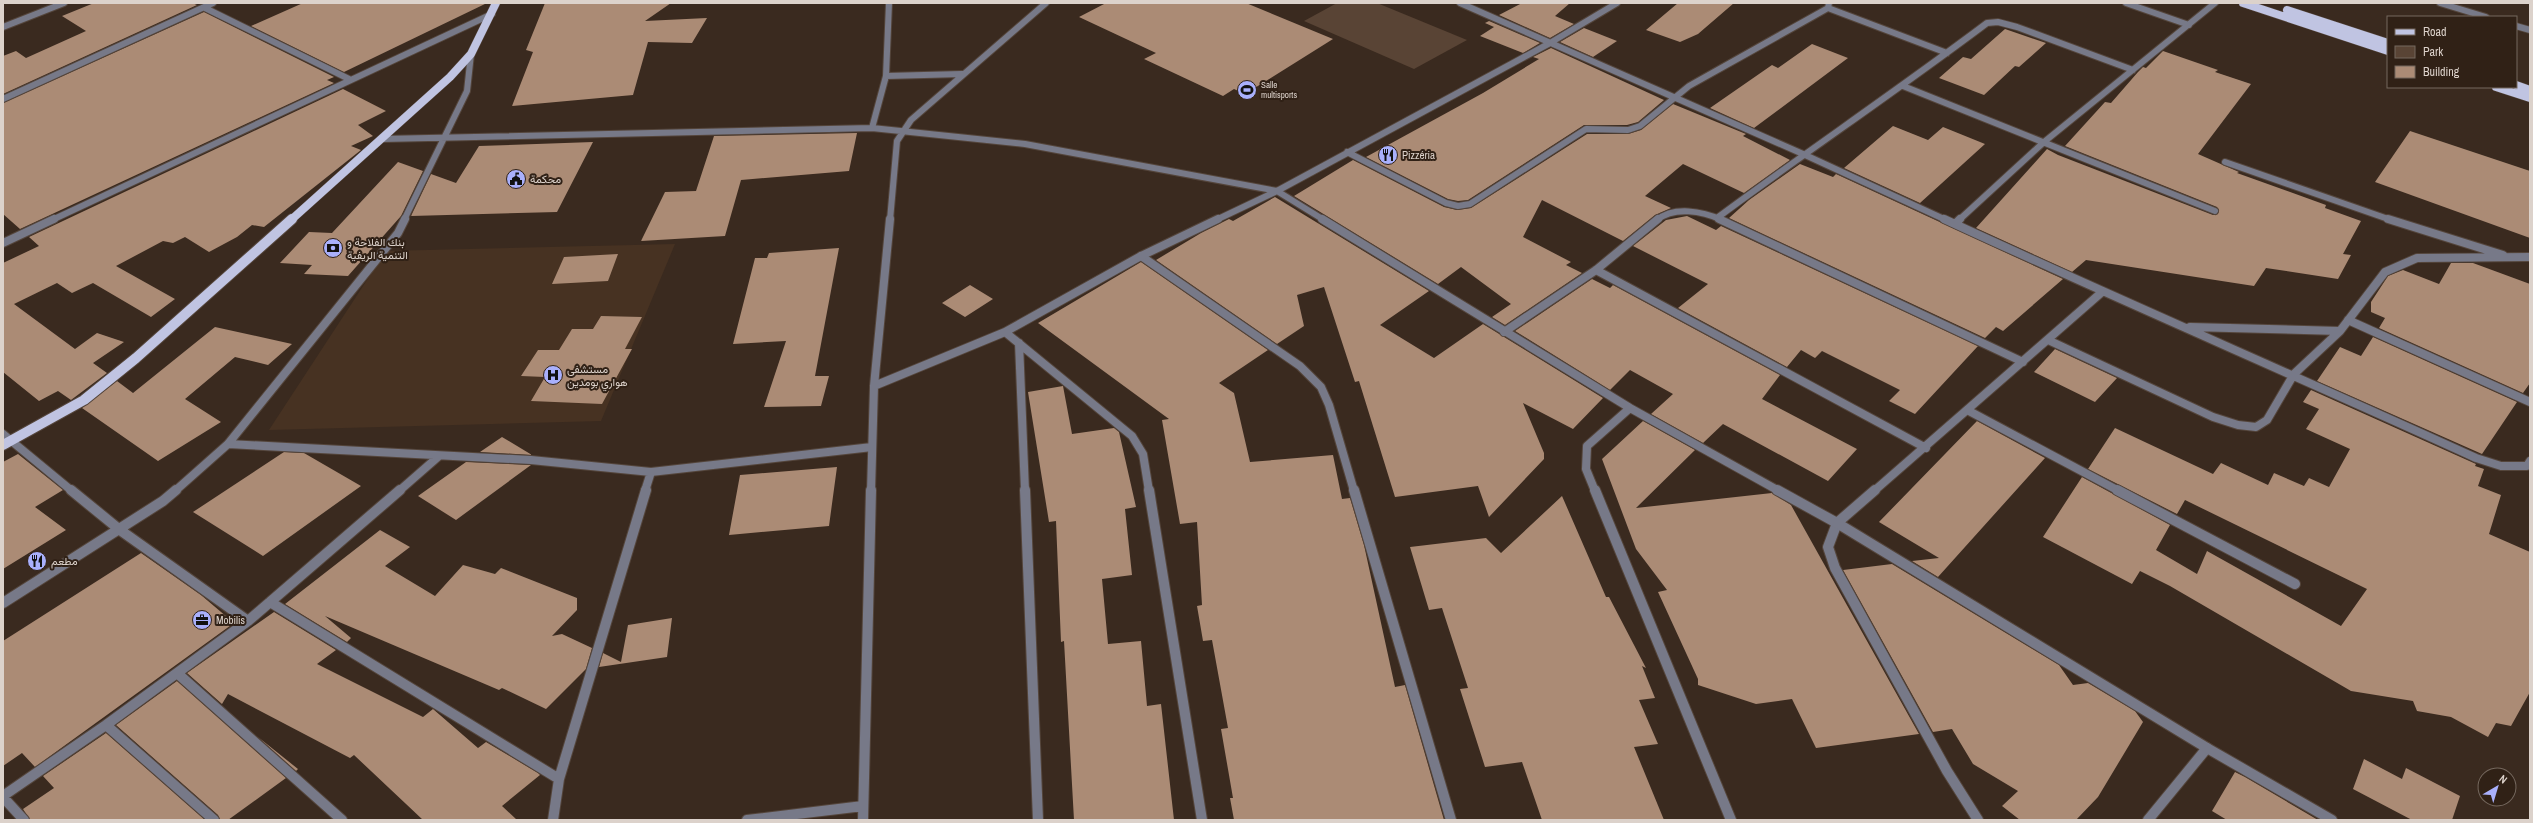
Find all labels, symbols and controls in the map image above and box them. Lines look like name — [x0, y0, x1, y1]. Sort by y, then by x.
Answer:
legend — [2387, 16, 2517, 88]
text: Road — [2423, 24, 2447, 40]
text: Park — [2423, 44, 2443, 60]
text: Building — [2423, 64, 2460, 80]
sports icon: Salle multisports — [1236, 79, 1258, 101]
place label: Salle multisports — [1261, 79, 1297, 101]
restaurant icon: Pizzéria — [1377, 144, 1399, 166]
place label: Pizzéria — [1402, 148, 1435, 162]
public building icon: محكمة — [505, 168, 527, 190]
place label: محكمة — [530, 172, 561, 186]
place label: بنك الفلاحة و التنمية الريفية — [347, 235, 408, 262]
bank icon: بنك الفلاحة و التنمية الريفية — [322, 237, 344, 259]
place label: مستشفى هواري بومدين — [567, 362, 628, 392]
hospital icon: مستشفى هواري بومدين — [542, 364, 564, 386]
restaurant icon: مطعم — [26, 550, 48, 572]
place label: مطعم — [51, 554, 78, 569]
office icon: Mobilis — [191, 609, 213, 631]
place label: Mobilis — [216, 613, 246, 627]
north arrow — [2477, 767, 2517, 807]
text: N — [2496, 772, 2510, 787]

